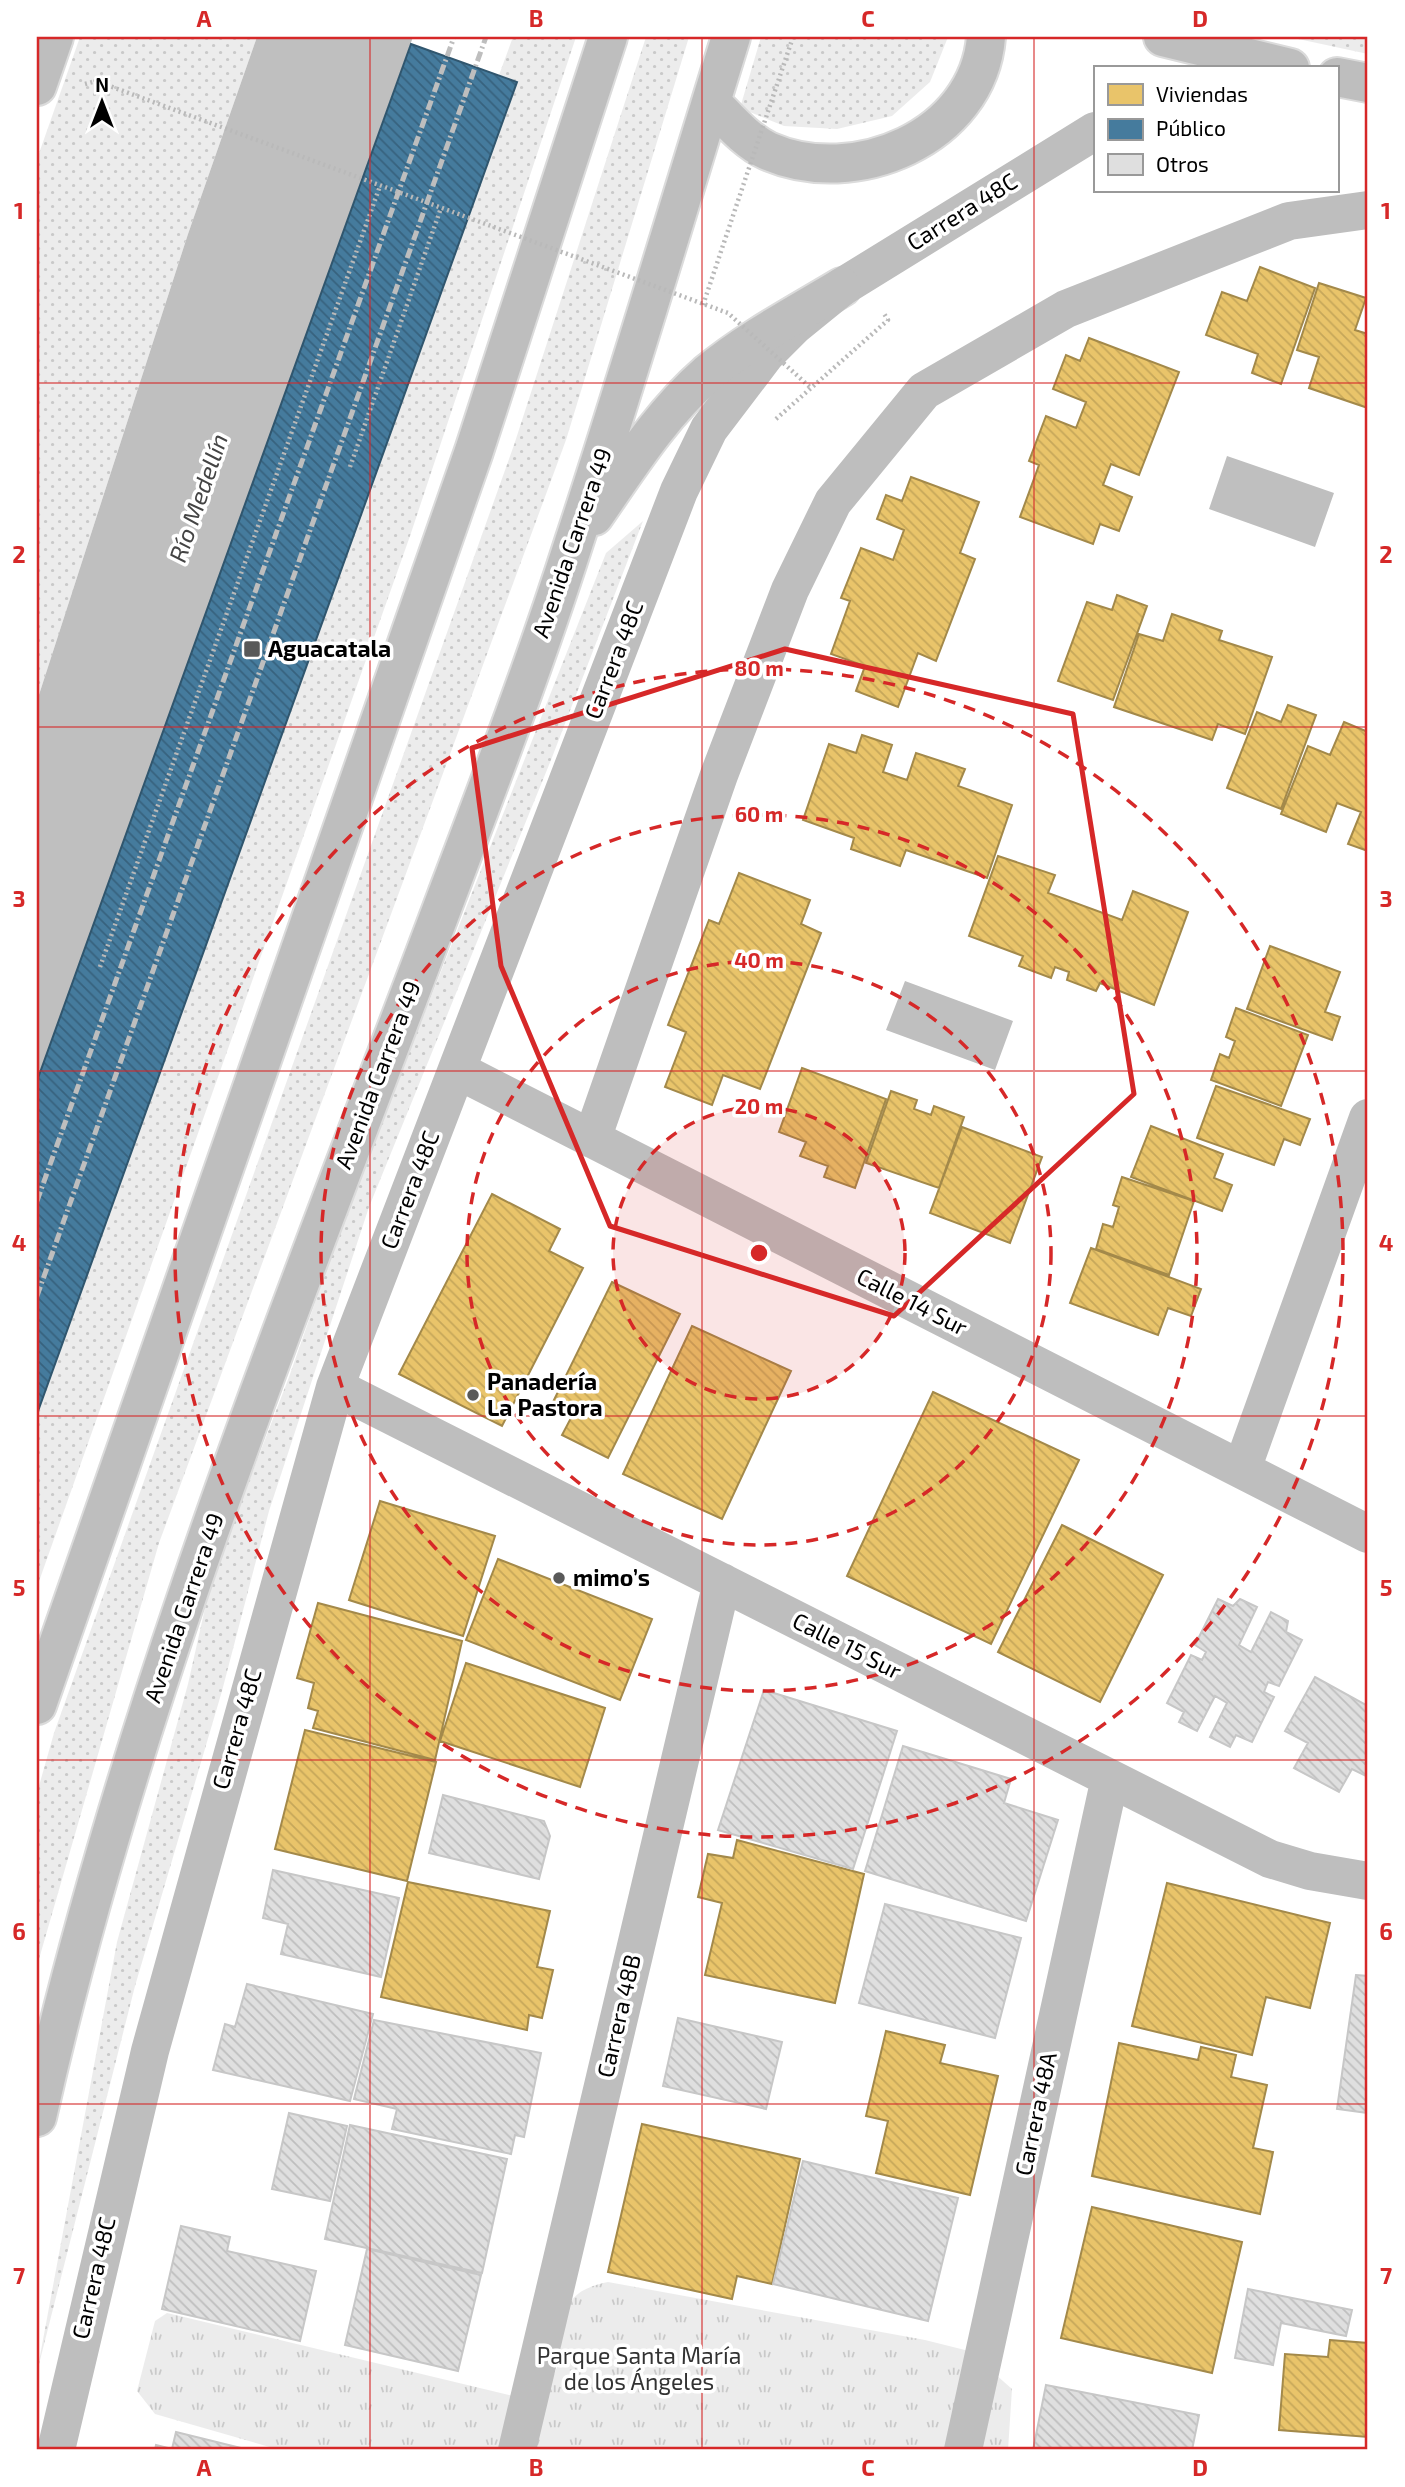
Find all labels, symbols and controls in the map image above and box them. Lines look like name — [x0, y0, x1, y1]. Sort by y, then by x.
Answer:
text: A — [196, 4, 212, 32]
text: B — [529, 4, 543, 32]
text: C — [861, 4, 875, 32]
text: D — [1192, 4, 1208, 32]
north arrow — [66, 66, 136, 136]
legend — [1094, 66, 1338, 192]
text: N — [95, 73, 109, 96]
text: Viviendas — [1156, 81, 1248, 106]
text: Público — [1156, 115, 1226, 140]
text: Otros — [1156, 151, 1209, 176]
street label: Carrera 48C — [901, 166, 1022, 256]
text: 1 — [14, 196, 24, 224]
text: 1 — [1381, 196, 1391, 224]
water label: Río Medellín — [162, 429, 233, 566]
street label: Avenida Carrera 49 — [525, 444, 617, 641]
text: 2 — [12, 540, 26, 568]
text: 2 — [1379, 540, 1393, 568]
street label: Carrera 48C — [578, 597, 648, 723]
place label: Aguacatala — [268, 634, 391, 662]
marker: Aguacatala — [242, 639, 262, 659]
text: 80 m — [734, 655, 784, 680]
text: 60 m — [735, 801, 783, 826]
text: 3 — [12, 884, 26, 912]
text: 3 — [1379, 884, 1393, 912]
text: 40 m — [734, 947, 784, 972]
street label: Avenida Carrera 49 — [328, 977, 426, 1172]
text: 20 m — [735, 1093, 783, 1118]
street label: Carrera 48C — [374, 1127, 444, 1253]
text: 4 — [12, 1228, 26, 1256]
text: 4 — [1379, 1228, 1393, 1256]
centre of rings — [747, 1241, 771, 1265]
street label: Calle 14 Sur — [852, 1261, 973, 1341]
place label: Panadería La Pastora — [487, 1367, 603, 1421]
marker: Panadería La Pastora — [465, 1387, 481, 1403]
street label: Avenida Carrera 49 — [137, 1509, 229, 1706]
place label: mimo’s — [573, 1563, 650, 1591]
marker: mimo’s — [551, 1570, 567, 1586]
text: 5 — [13, 1573, 25, 1601]
text: 5 — [1380, 1573, 1392, 1601]
street label: Calle 15 Sur — [788, 1606, 907, 1685]
street label: Carrera 48C — [205, 1665, 267, 1792]
text: 6 — [12, 1917, 26, 1945]
text: 6 — [1379, 1917, 1393, 1945]
street label: Carrera 48B — [590, 1951, 646, 2080]
street label: Carrera 48A — [1008, 2049, 1062, 2178]
street label: Carrera 48C — [65, 2214, 121, 2342]
text: 7 — [13, 2261, 25, 2289]
text: 7 — [1380, 2261, 1392, 2289]
park label: Parque Santa María de los Ángeles — [537, 2341, 741, 2395]
text: A — [196, 2453, 212, 2481]
text: B — [529, 2453, 543, 2481]
text: C — [861, 2453, 875, 2481]
text: D — [1192, 2453, 1208, 2481]

